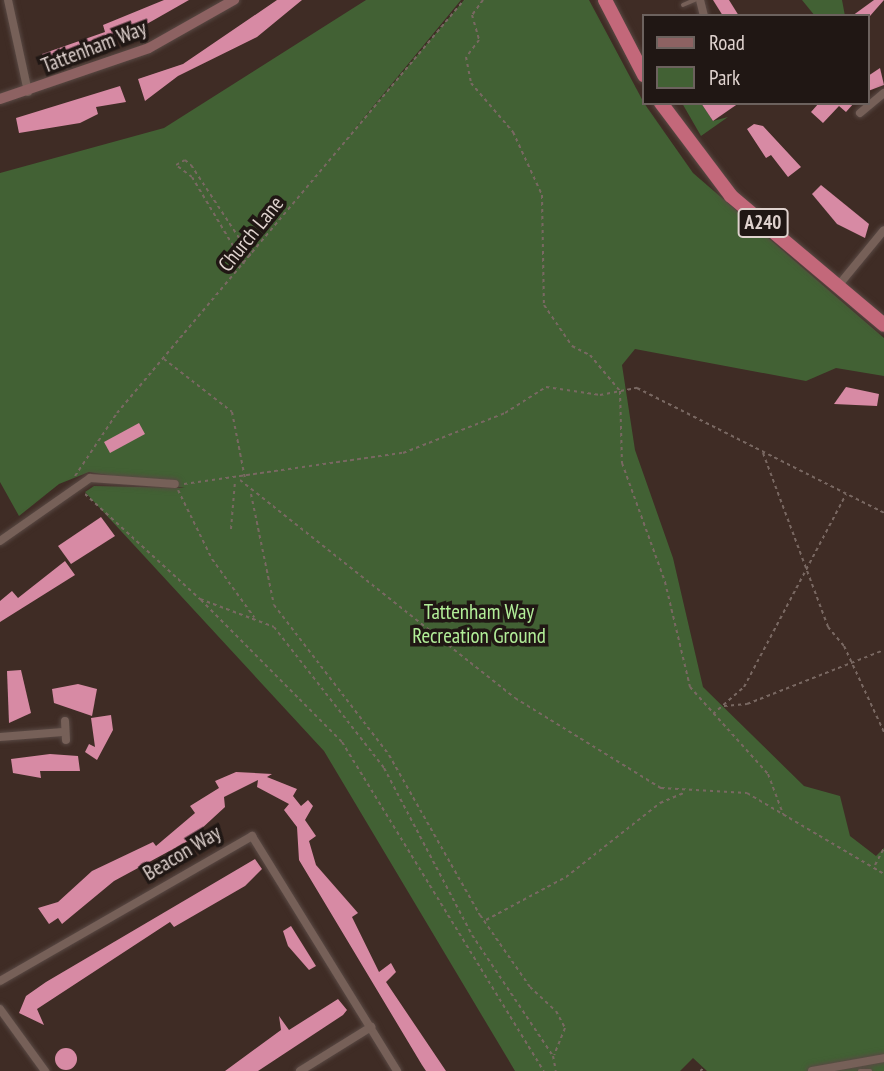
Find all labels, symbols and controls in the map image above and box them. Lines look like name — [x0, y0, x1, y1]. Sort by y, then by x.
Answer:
legend — [642, 14, 870, 105]
street label: Tattenham Way — [38, 15, 150, 79]
text: Road — [709, 29, 745, 56]
text: Park — [709, 64, 740, 91]
street label: Church Lane — [213, 191, 289, 277]
road number: A240 — [737, 208, 789, 238]
park label: Tattenham Way Recreation Ground — [412, 599, 546, 649]
street label: Beacon Way — [138, 820, 226, 886]

